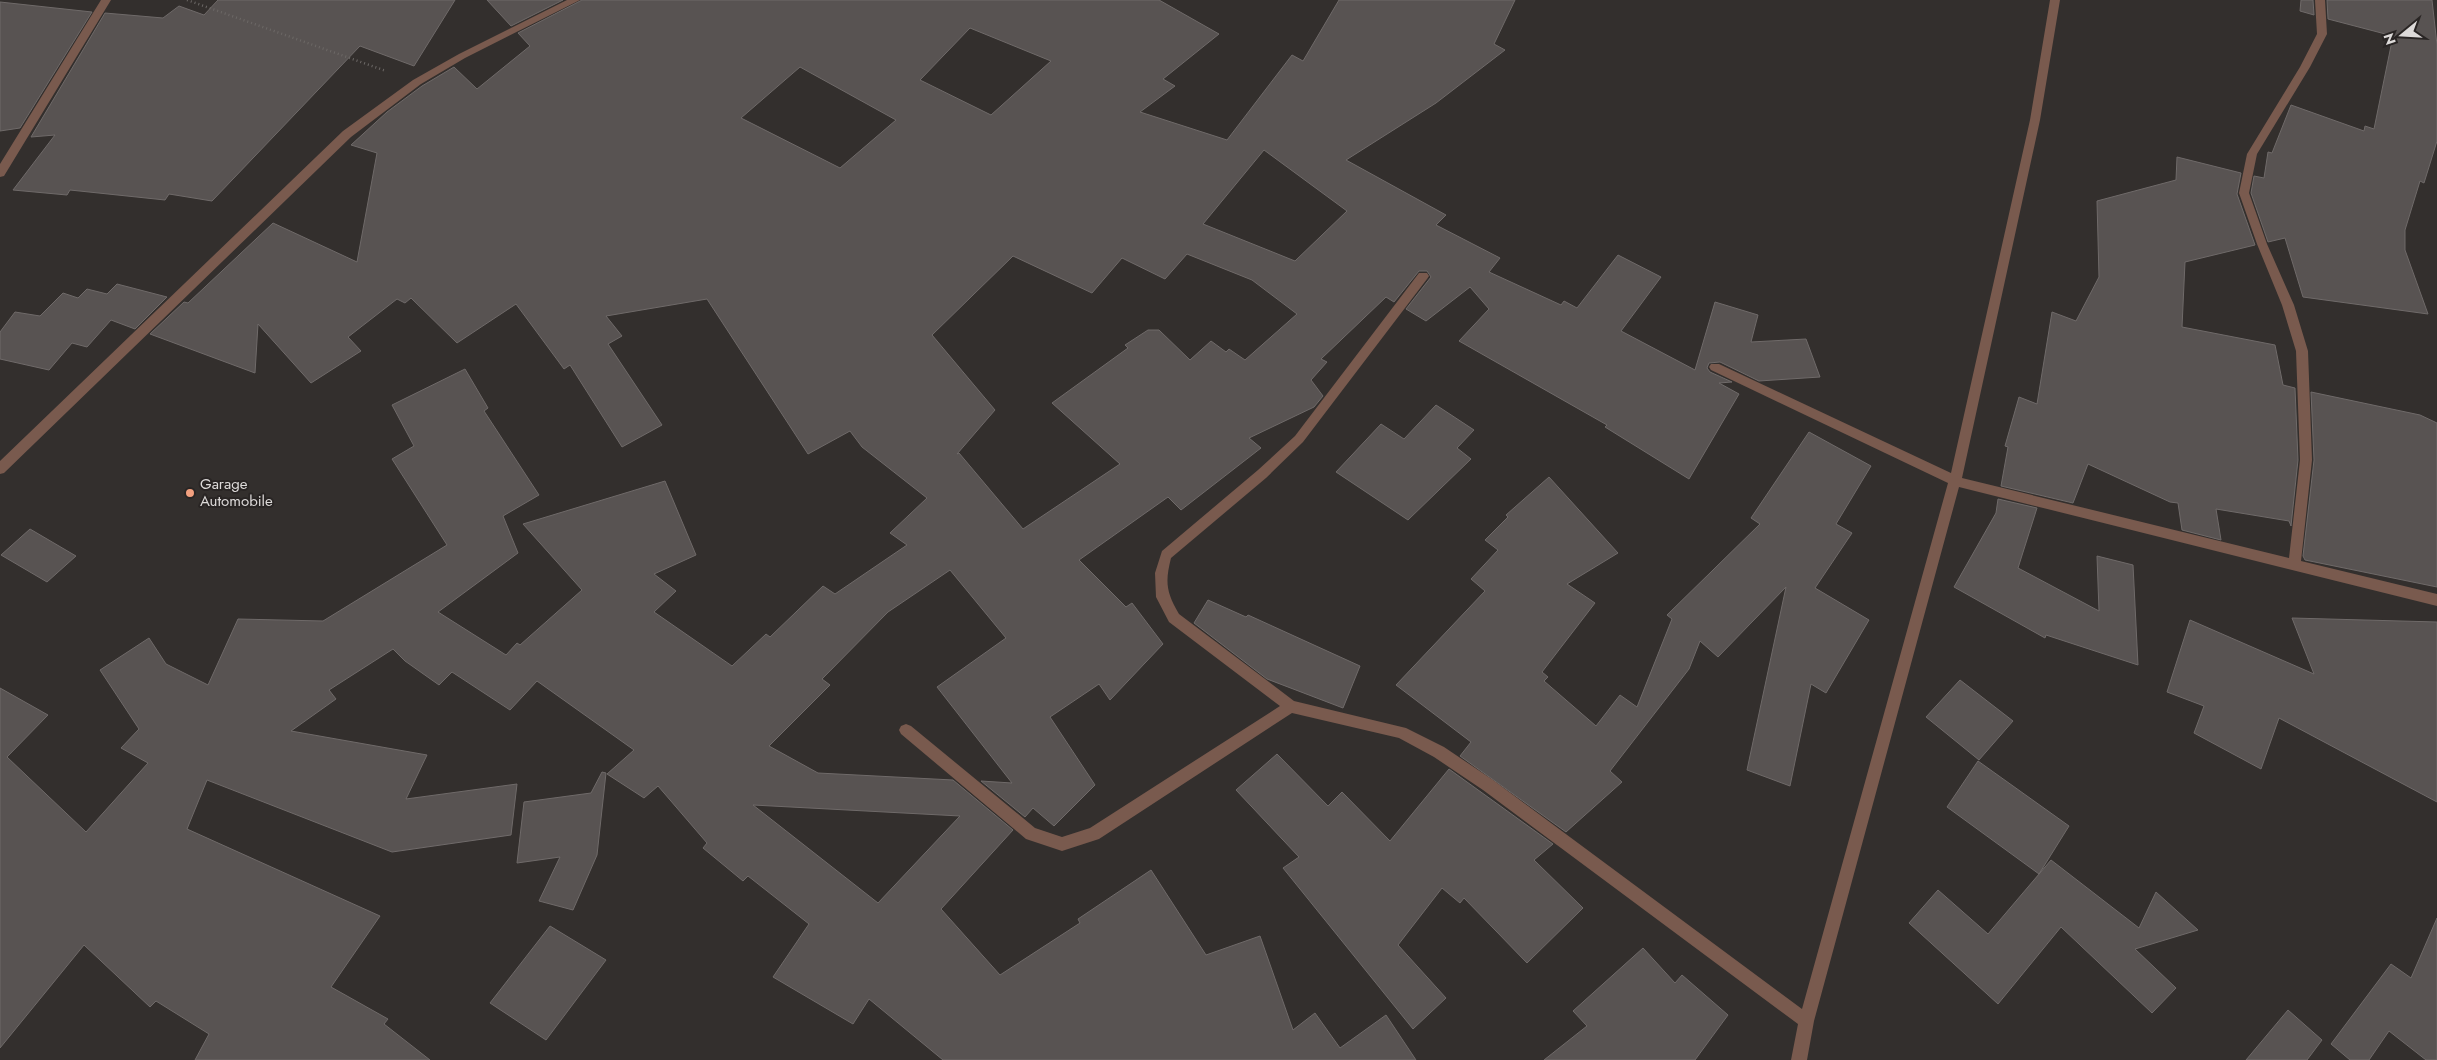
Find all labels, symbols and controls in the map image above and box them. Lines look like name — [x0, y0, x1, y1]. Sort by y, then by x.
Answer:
north arrow — [2377, 10, 2427, 60]
text: N — [2378, 31, 2401, 47]
place label: Garage Automobile — [200, 473, 273, 512]
marker: Garage Automobile — [184, 487, 196, 499]

